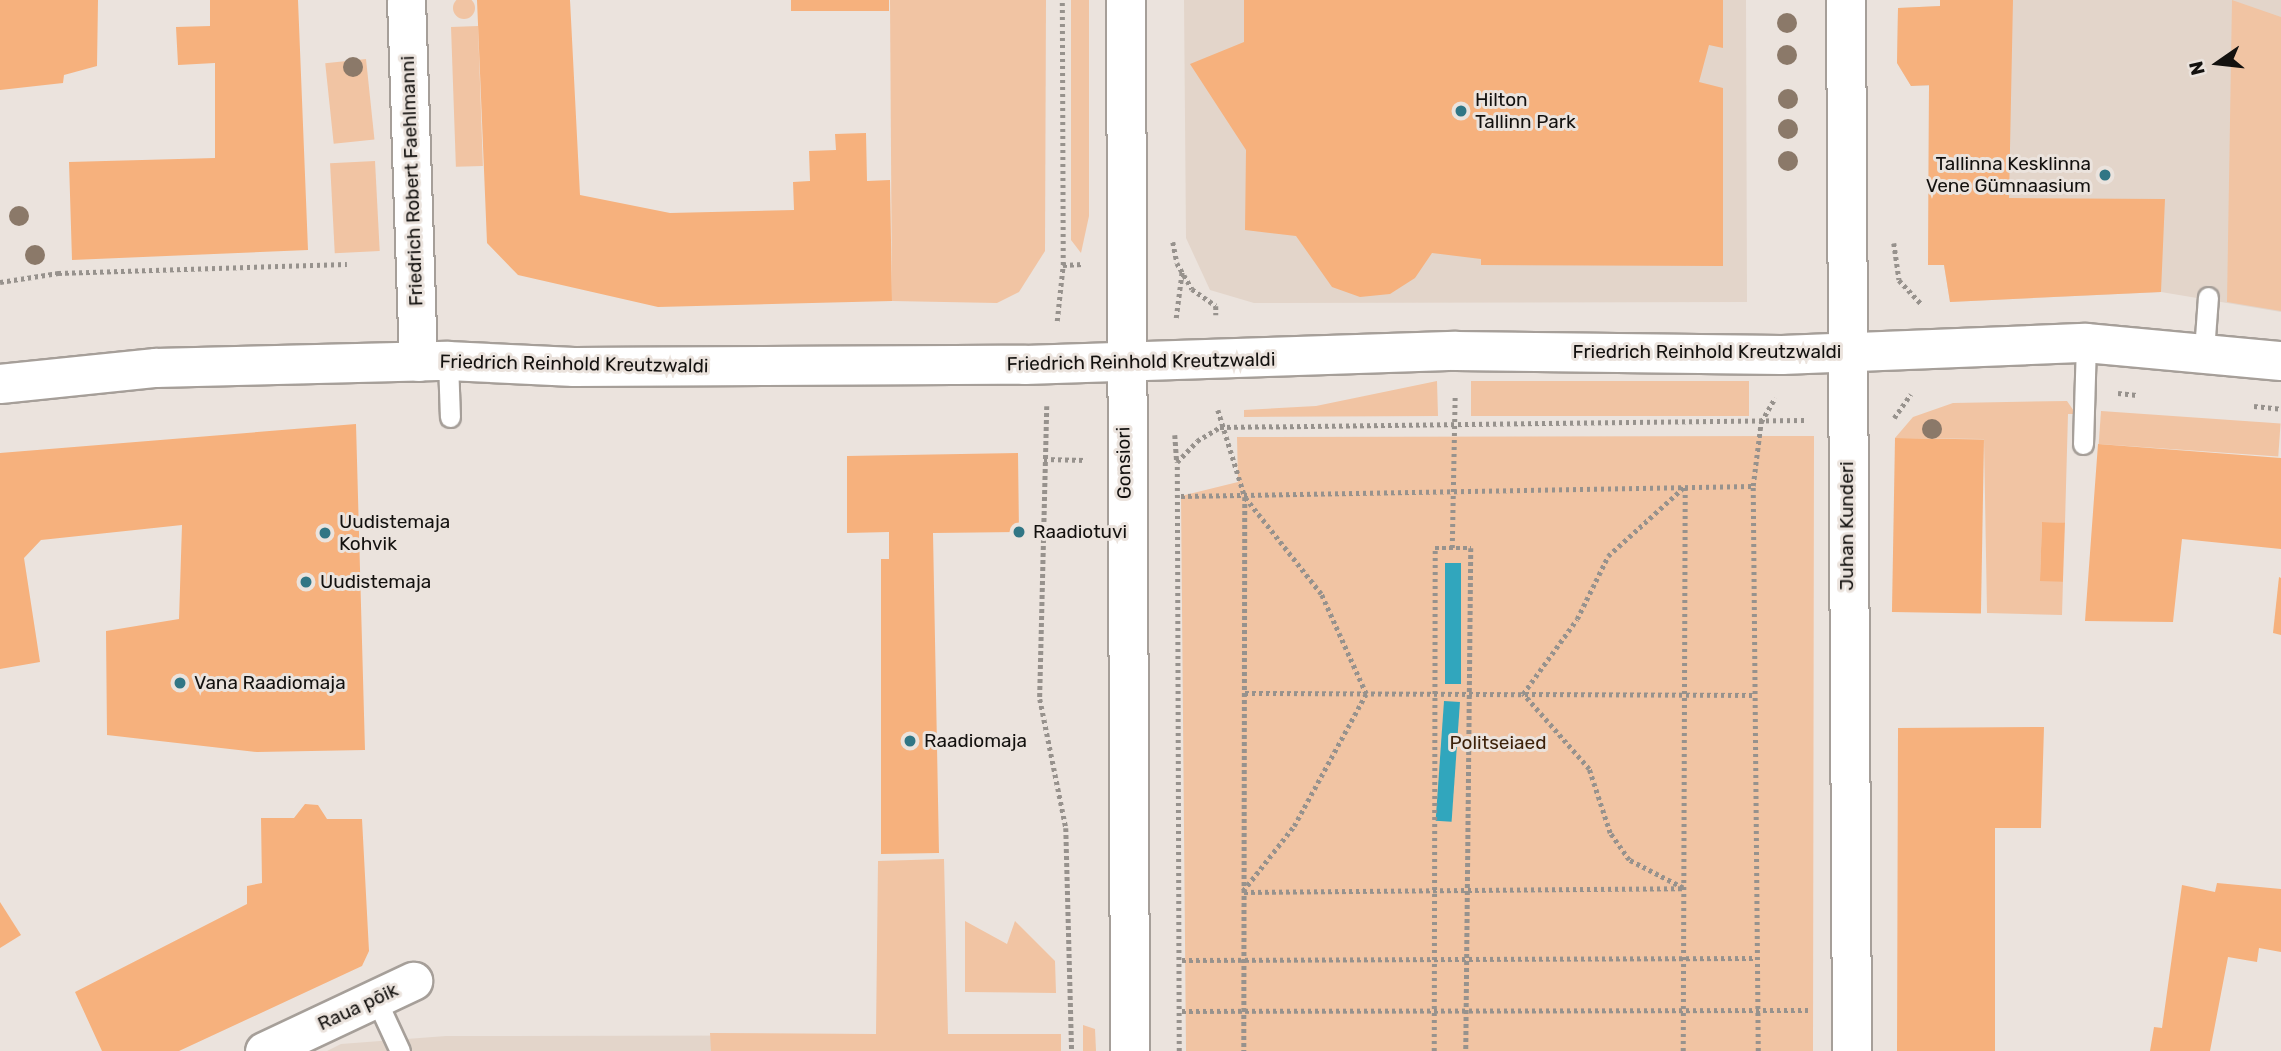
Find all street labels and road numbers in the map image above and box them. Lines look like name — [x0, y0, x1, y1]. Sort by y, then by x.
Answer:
street label: Friedrich Robert Faehlmanni — [396, 55, 428, 307]
street label: Friedrich Reinhold Kreutzwaldi — [1573, 341, 1841, 363]
street label: Friedrich Reinhold Kreutzwaldi — [1006, 348, 1276, 376]
street label: Friedrich Reinhold Kreutzwaldi — [439, 350, 709, 378]
street label: Gonsiori — [1112, 427, 1136, 499]
street label: Juhan Kunderi — [1836, 461, 1858, 591]
street label: Raua põik — [314, 978, 402, 1036]

